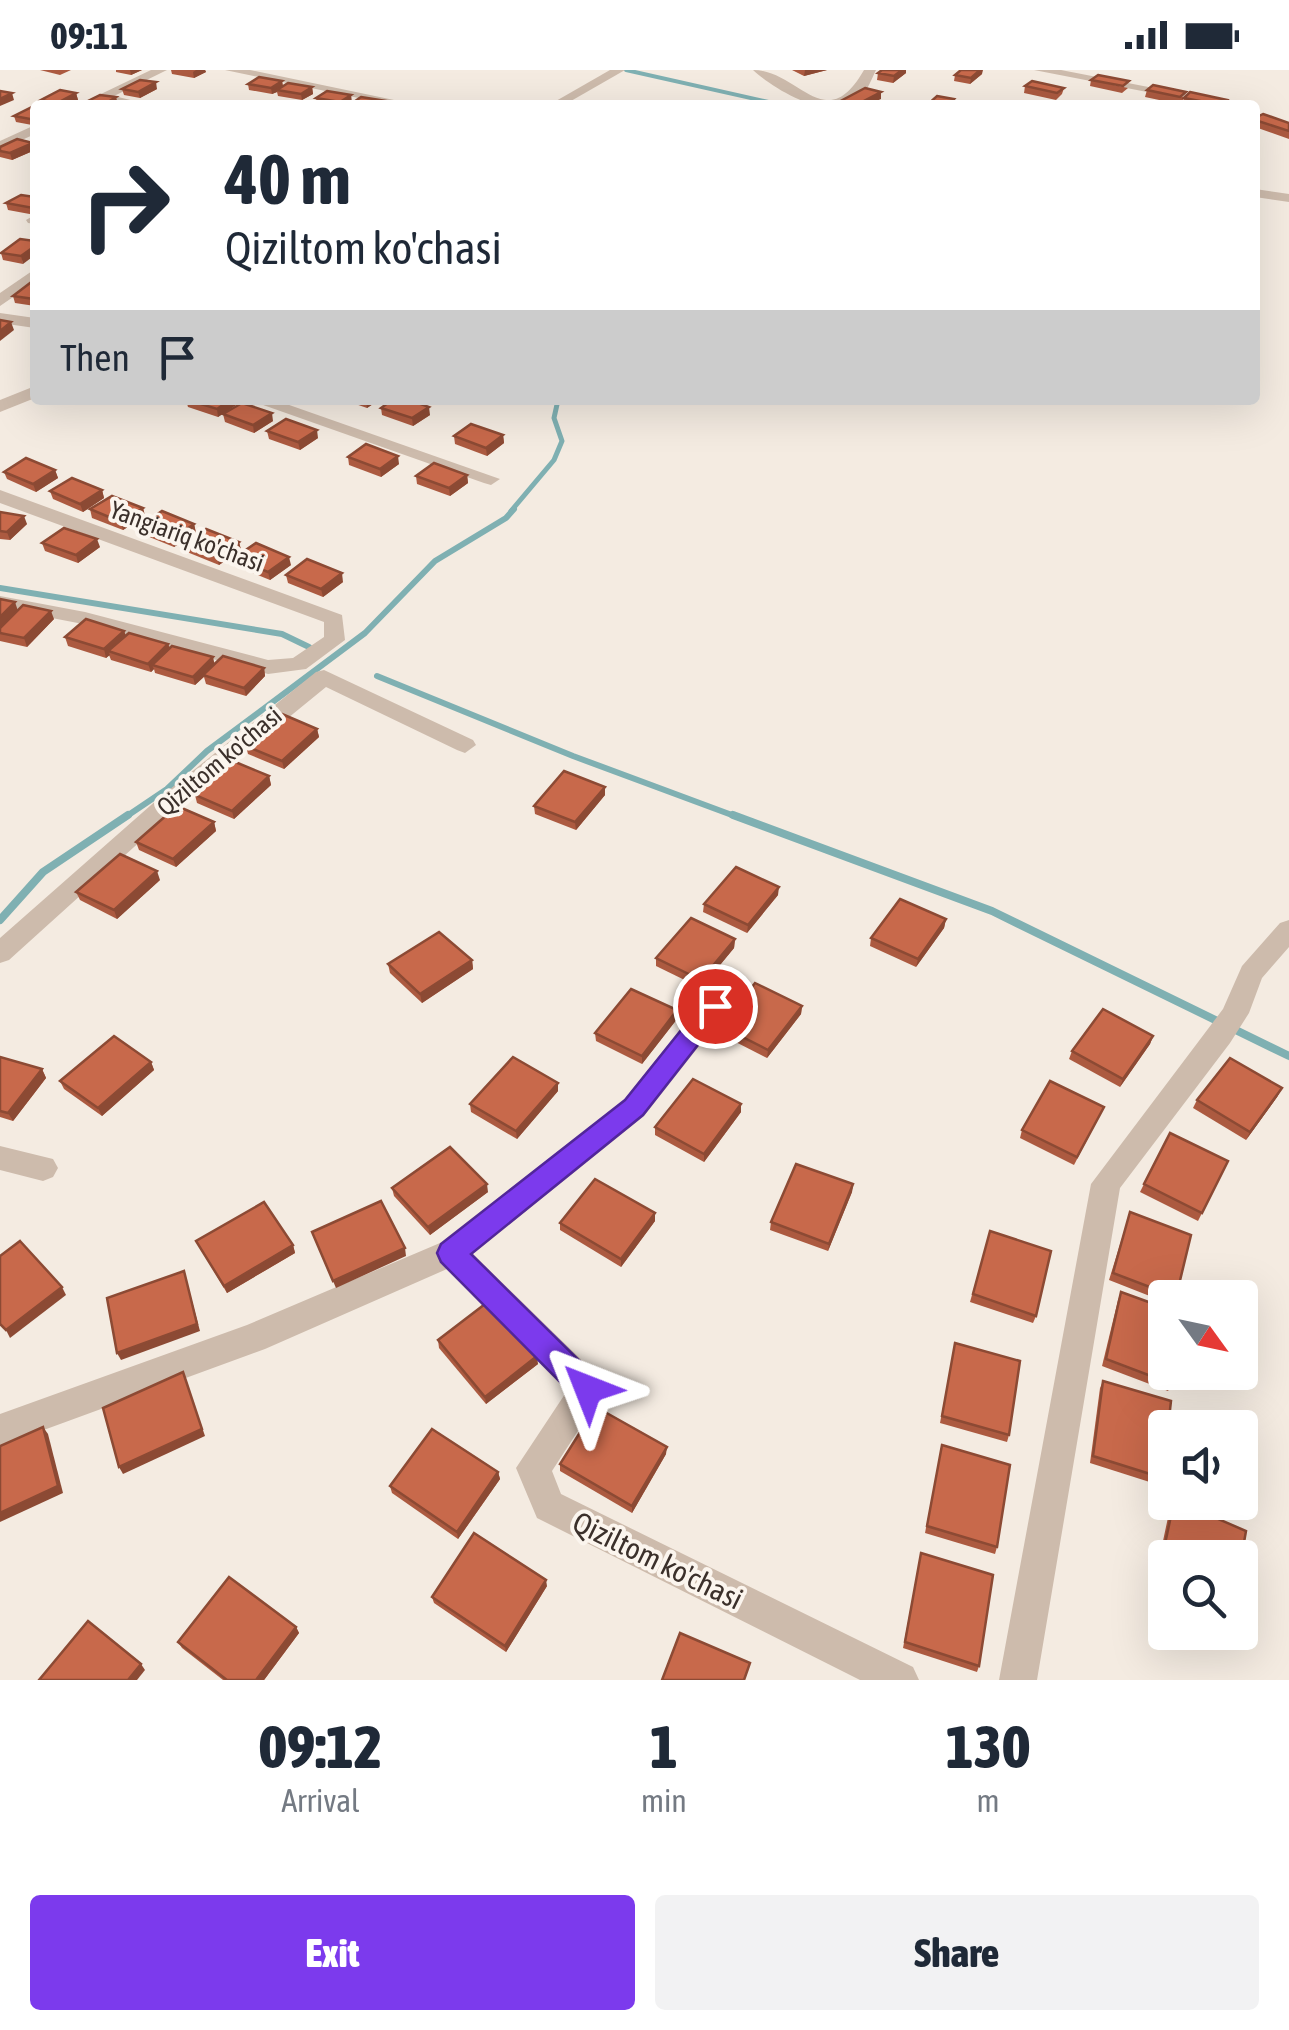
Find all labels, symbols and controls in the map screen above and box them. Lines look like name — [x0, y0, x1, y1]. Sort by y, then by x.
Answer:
text: 09:11 — [50, 14, 128, 57]
text: 40 m — [225, 139, 351, 219]
icon: right — [60, 140, 190, 270]
text: Qiziltom ko'chasi — [225, 222, 502, 274]
icon: arrive — [150, 330, 205, 385]
text: Then — [60, 336, 130, 379]
street label: Yangiariq ko'chasi — [106, 495, 268, 577]
street label: Qiziltom ko'chasi — [151, 701, 287, 821]
pin — [673, 964, 758, 1049]
icon: arrive — [688, 979, 743, 1034]
north arrow — [1148, 1280, 1258, 1390]
map controls — [1148, 1280, 1258, 1650]
position arrow — [536, 1337, 640, 1441]
button: sound — [1148, 1410, 1258, 1520]
street label: Qiziltom ko'chasi — [568, 1504, 748, 1616]
button: search — [1148, 1540, 1258, 1650]
text: 09:12 — [259, 1712, 382, 1781]
text: 1 — [650, 1712, 678, 1781]
text: 130 — [946, 1712, 1030, 1781]
text: Arrival — [281, 1782, 360, 1819]
text: min — [641, 1782, 687, 1819]
text: m — [976, 1782, 999, 1819]
button: Exit — [30, 1895, 635, 2010]
button: Share — [655, 1895, 1259, 2010]

